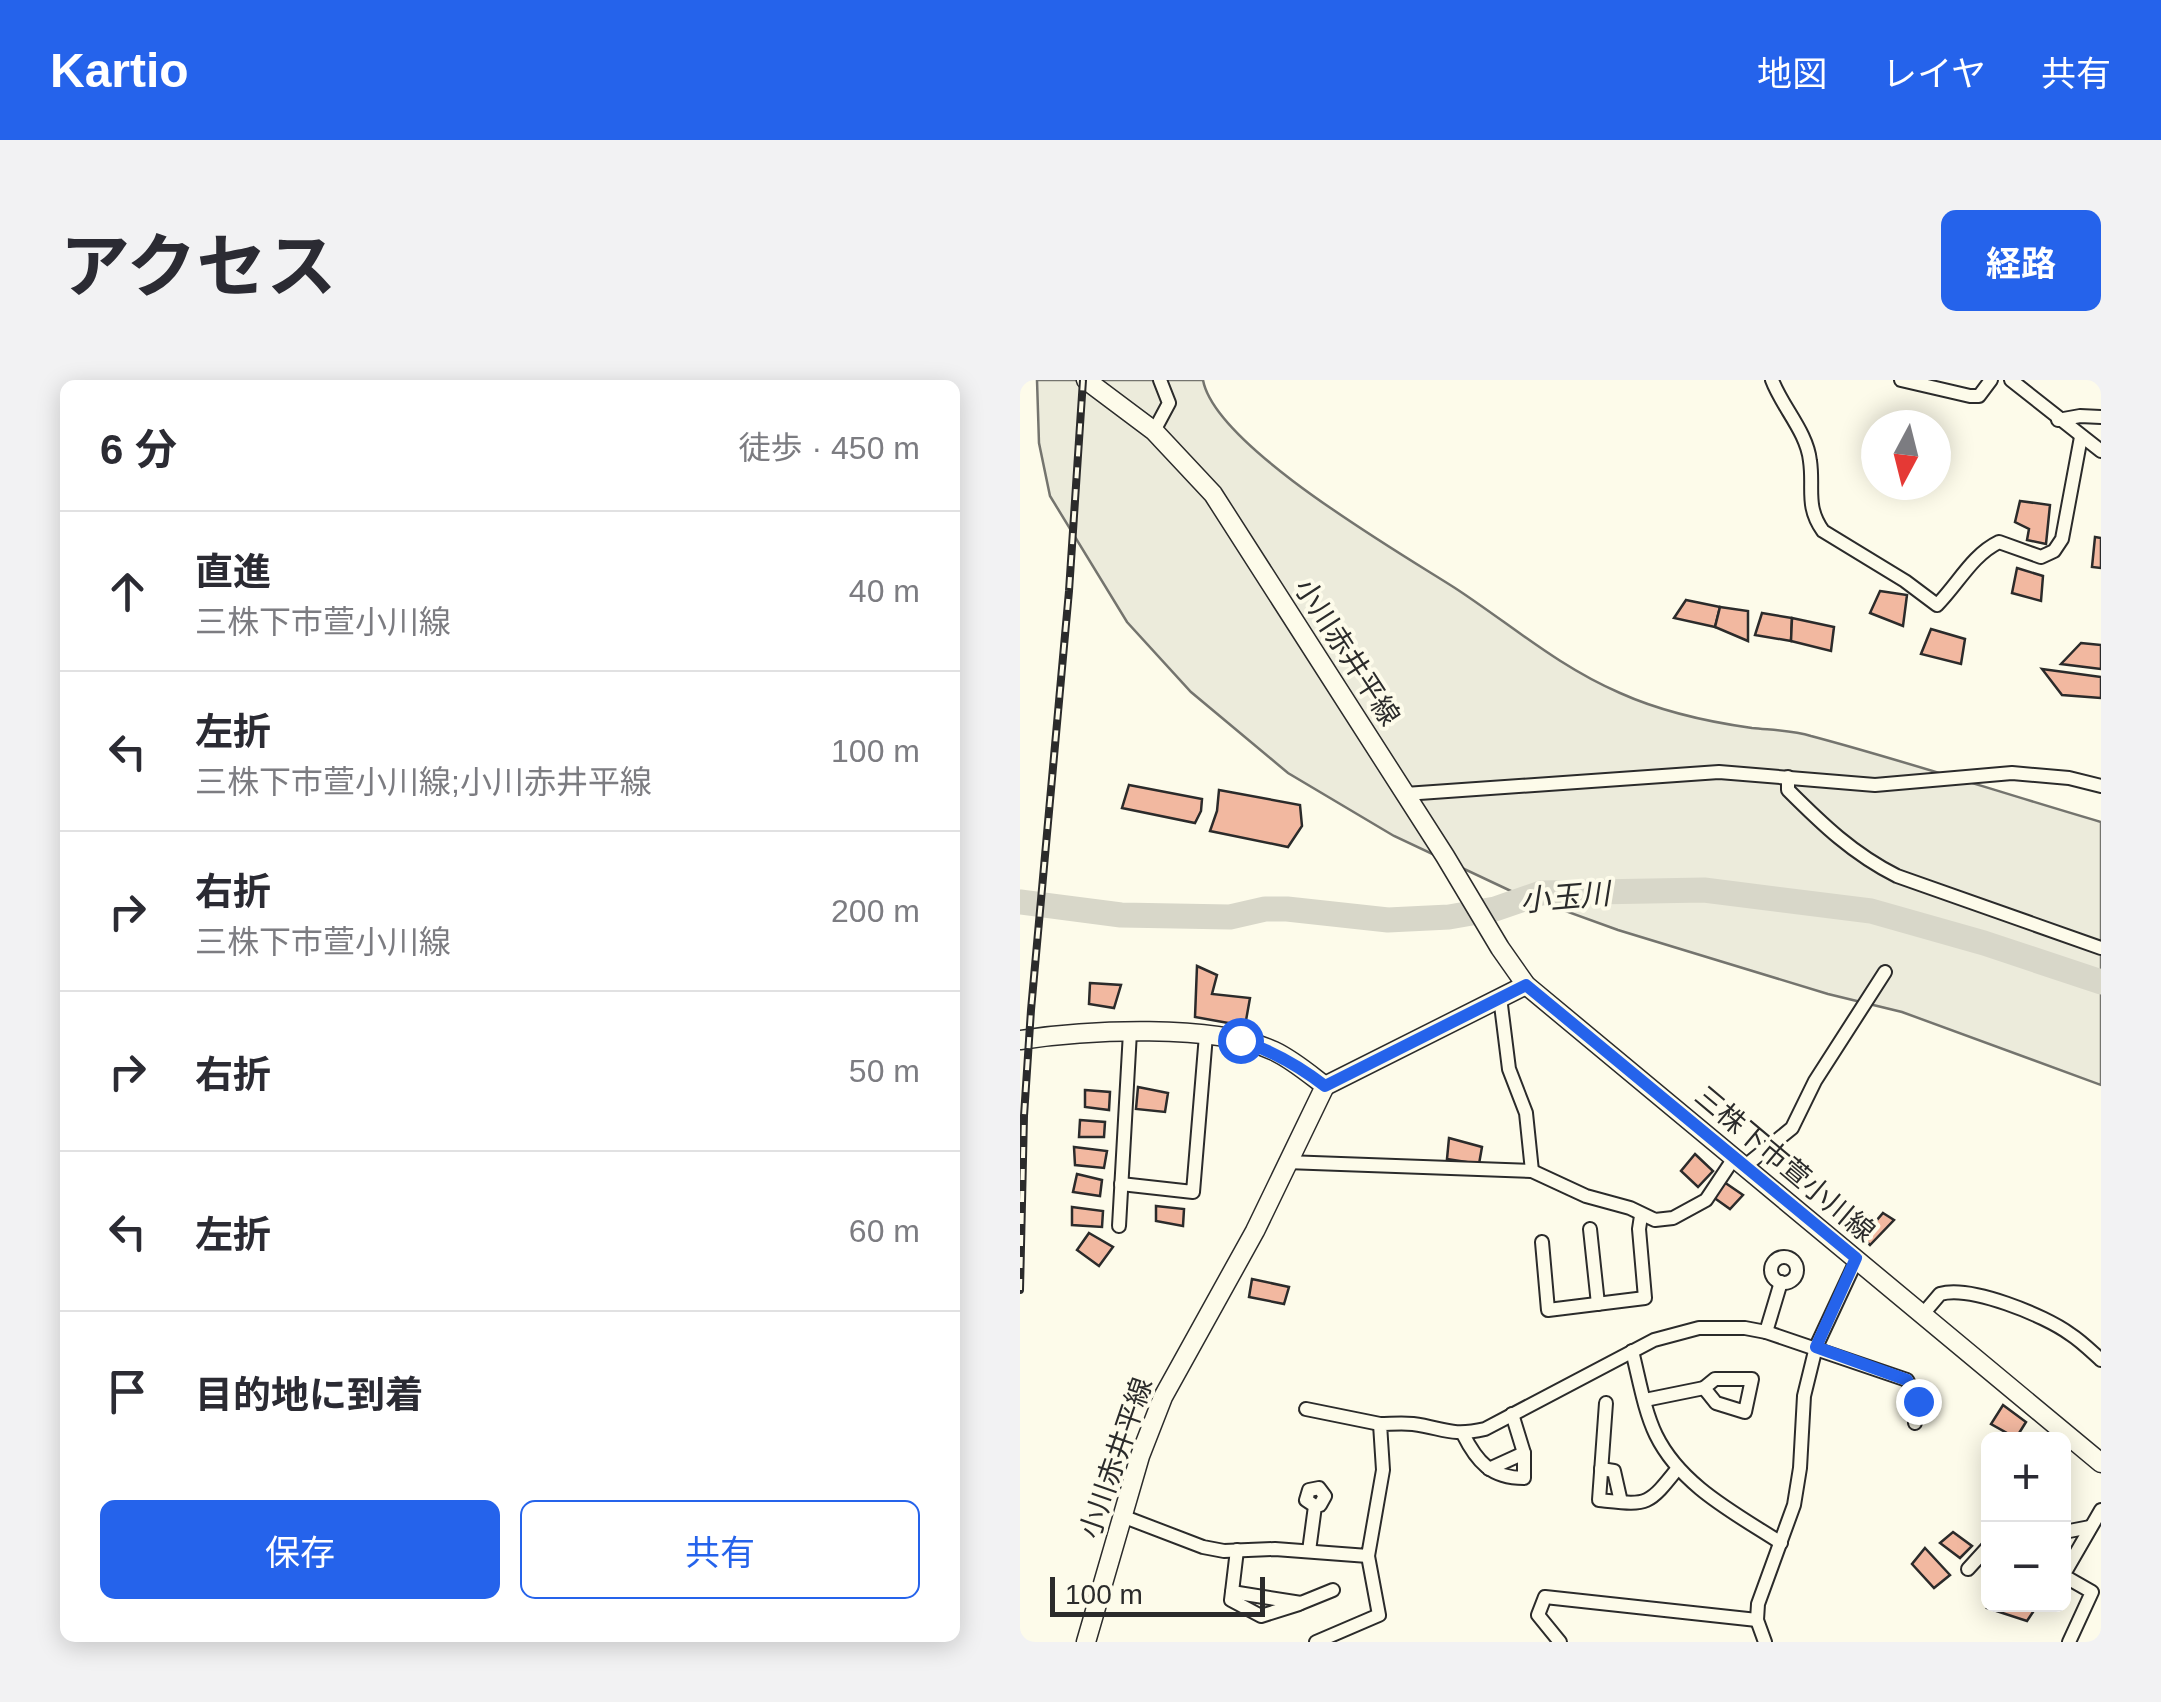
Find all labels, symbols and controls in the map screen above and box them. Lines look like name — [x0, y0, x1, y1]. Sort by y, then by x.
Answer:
text: Kartio — [50, 44, 189, 97]
text: 地図 — [1757, 54, 1827, 93]
text: レイヤ — [1882, 54, 1986, 93]
text: 共有 — [2041, 54, 2111, 93]
button: 経路 — [1941, 210, 2101, 311]
text: アクセス — [60, 228, 337, 306]
north arrow — [1861, 410, 1951, 500]
text: 6 分 — [100, 426, 177, 473]
text: 徒歩 · 450 m — [739, 430, 920, 466]
text: 直進 — [195, 551, 271, 593]
icon: ahead — [100, 564, 155, 619]
text: 40 m — [849, 573, 920, 609]
street label: 小川赤井平線 — [1288, 573, 1406, 731]
text: 三株下市萱小川線 — [195, 604, 451, 640]
text: 左折 — [195, 711, 271, 753]
icon: left — [100, 724, 155, 779]
text: 100 m — [831, 733, 920, 769]
text: 三株下市萱小川線;小川赤井平線 — [195, 764, 652, 800]
text: 右折 — [195, 871, 271, 913]
water label: 小玉川 — [1519, 876, 1614, 917]
icon: right — [100, 884, 155, 939]
text: 200 m — [831, 893, 920, 929]
text: 三株下市萱小川線 — [195, 924, 451, 960]
route start — [1218, 1018, 1264, 1064]
icon: right — [100, 1044, 155, 1099]
text: 50 m — [849, 1053, 920, 1089]
text: 右折 — [195, 1054, 271, 1096]
street label: 三株下市萱小川線 — [1689, 1080, 1881, 1248]
icon: left — [100, 1204, 155, 1259]
text: 60 m — [849, 1213, 920, 1249]
text: 左折 — [195, 1214, 271, 1256]
icon: arrive — [100, 1364, 155, 1419]
text: 目的地に到着 — [195, 1374, 423, 1416]
street label: 小川赤井平線 — [1074, 1374, 1158, 1542]
route end — [1896, 1379, 1942, 1425]
map controls — [1981, 1432, 2071, 1612]
button: + — [1981, 1432, 2071, 1522]
button: 保存 — [100, 1500, 500, 1599]
button: 共有 — [520, 1500, 920, 1599]
button: − — [1981, 1522, 2071, 1612]
scale bar — [1050, 1572, 1265, 1616]
text: 100 m — [1065, 1579, 1143, 1610]

